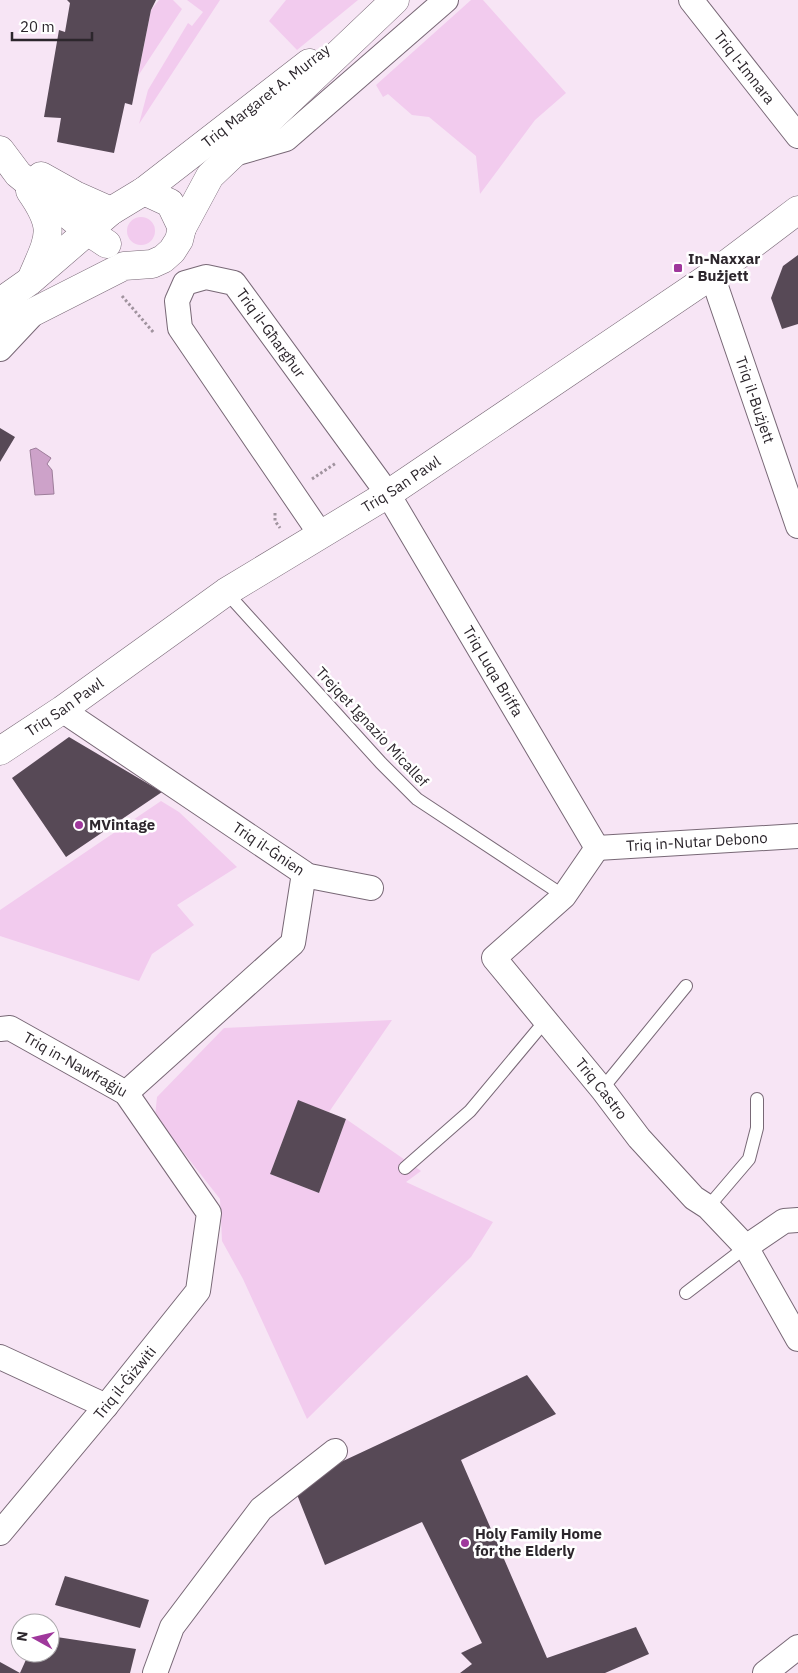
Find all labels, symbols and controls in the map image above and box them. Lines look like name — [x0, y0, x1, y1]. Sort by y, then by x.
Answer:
scale bar — [12, 10, 92, 42]
text: 20 m — [20, 17, 55, 36]
street label: Triq l-Imnara — [710, 27, 779, 108]
street label: Triq Margaret A. Murray — [198, 39, 334, 152]
place label: In-Naxxar - Bużjett — [688, 249, 760, 285]
marker: In-Naxxar - Bużjett — [672, 262, 684, 274]
street label: Triq il-Għargħur — [232, 285, 310, 382]
street label: Triq il-Bużjett — [732, 354, 779, 446]
street label: Triq San Pawl — [358, 451, 444, 517]
street label: Triq Luqa Briffa — [459, 622, 527, 720]
street label: Trejqet Ignazio Micallef — [312, 663, 433, 791]
street label: Triq San Pawl — [22, 673, 107, 741]
place label: MVintage — [89, 815, 155, 834]
street label: Triq il-Ġnien — [229, 818, 308, 880]
marker: MVintage — [73, 819, 85, 831]
street label: Triq in-Nutar Debono — [626, 828, 768, 855]
street label: Triq in-Nawfraġju — [20, 1027, 131, 1101]
street label: Triq Castro — [571, 1054, 632, 1123]
street label: Triq il-Ġiżwiti — [89, 1342, 160, 1423]
place label: Holy Family Home for the Elderly — [475, 1524, 602, 1560]
marker: Holy Family Home for the Elderly — [459, 1537, 471, 1549]
north arrow — [10, 1613, 60, 1663]
text: N — [13, 1630, 32, 1642]

